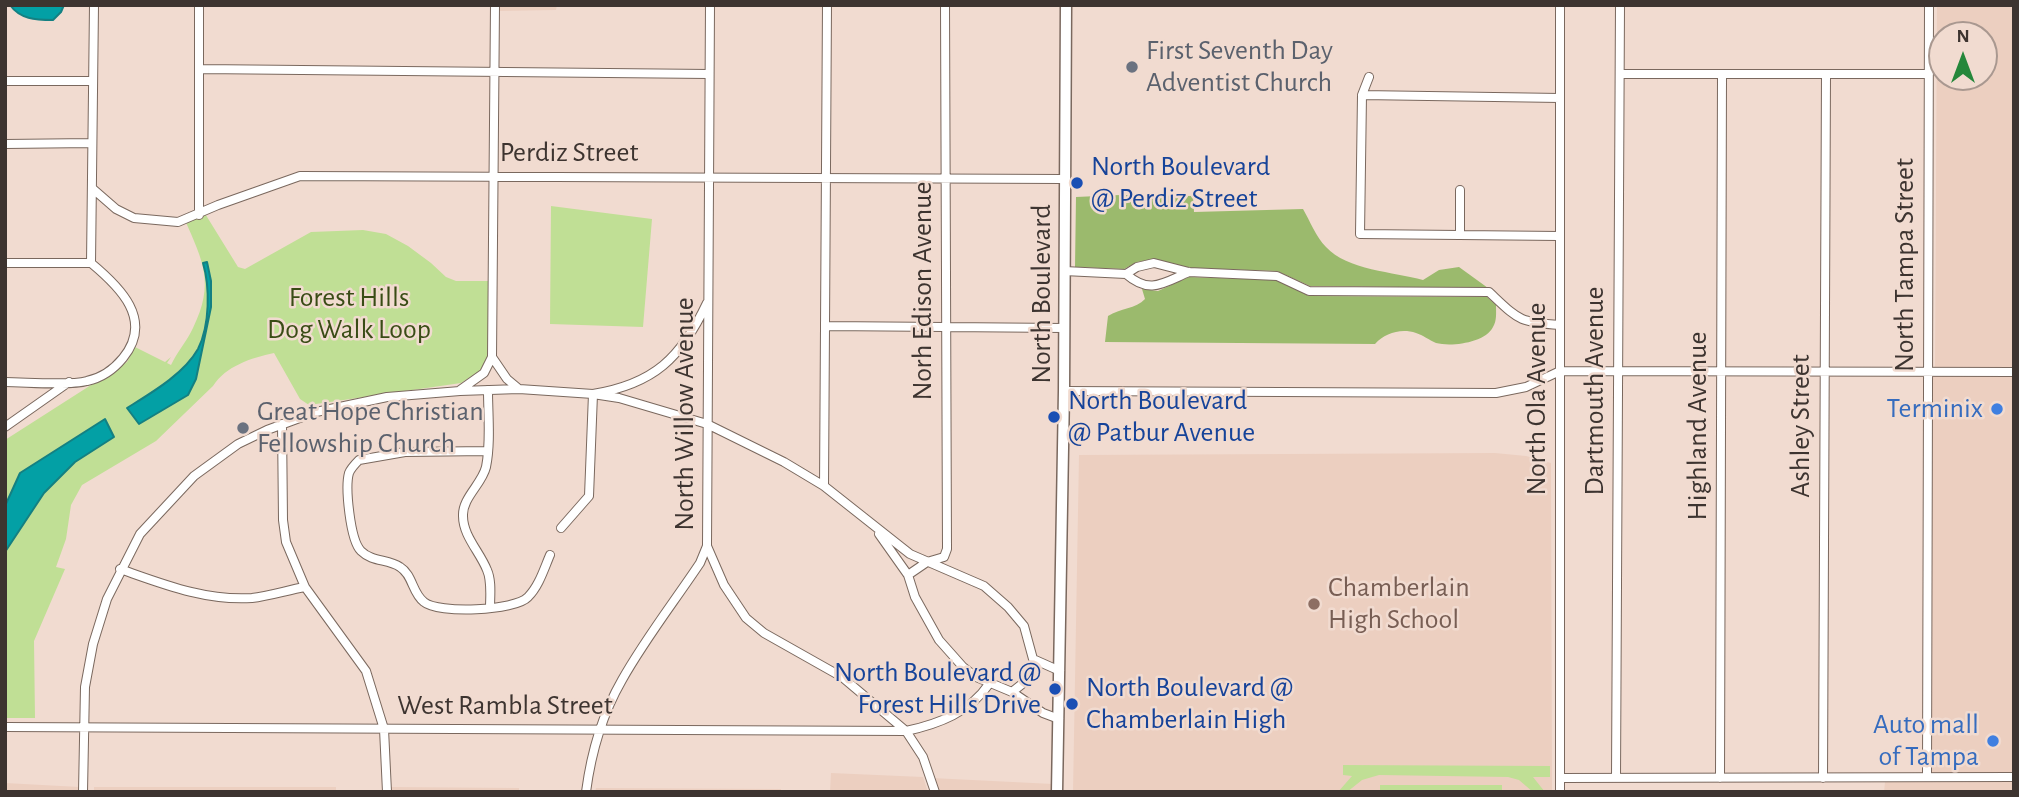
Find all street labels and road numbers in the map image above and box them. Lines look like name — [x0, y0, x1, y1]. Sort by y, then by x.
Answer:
street label: Perdiz Street — [500, 136, 638, 170]
street label: North Tampa Street — [1888, 158, 1922, 372]
street label: Norh Edison Avenue — [906, 182, 940, 400]
street label: North Boulevard — [1025, 204, 1059, 384]
street label: Dartmouth Avenue — [1578, 287, 1612, 495]
street label: North Willow Avenue — [668, 297, 702, 531]
street label: North Ola Avenue — [1520, 302, 1554, 496]
street label: Highland Avenue — [1681, 332, 1715, 520]
street label: Ashley Street — [1784, 354, 1818, 498]
street label: West Rambla Street — [397, 689, 613, 723]

